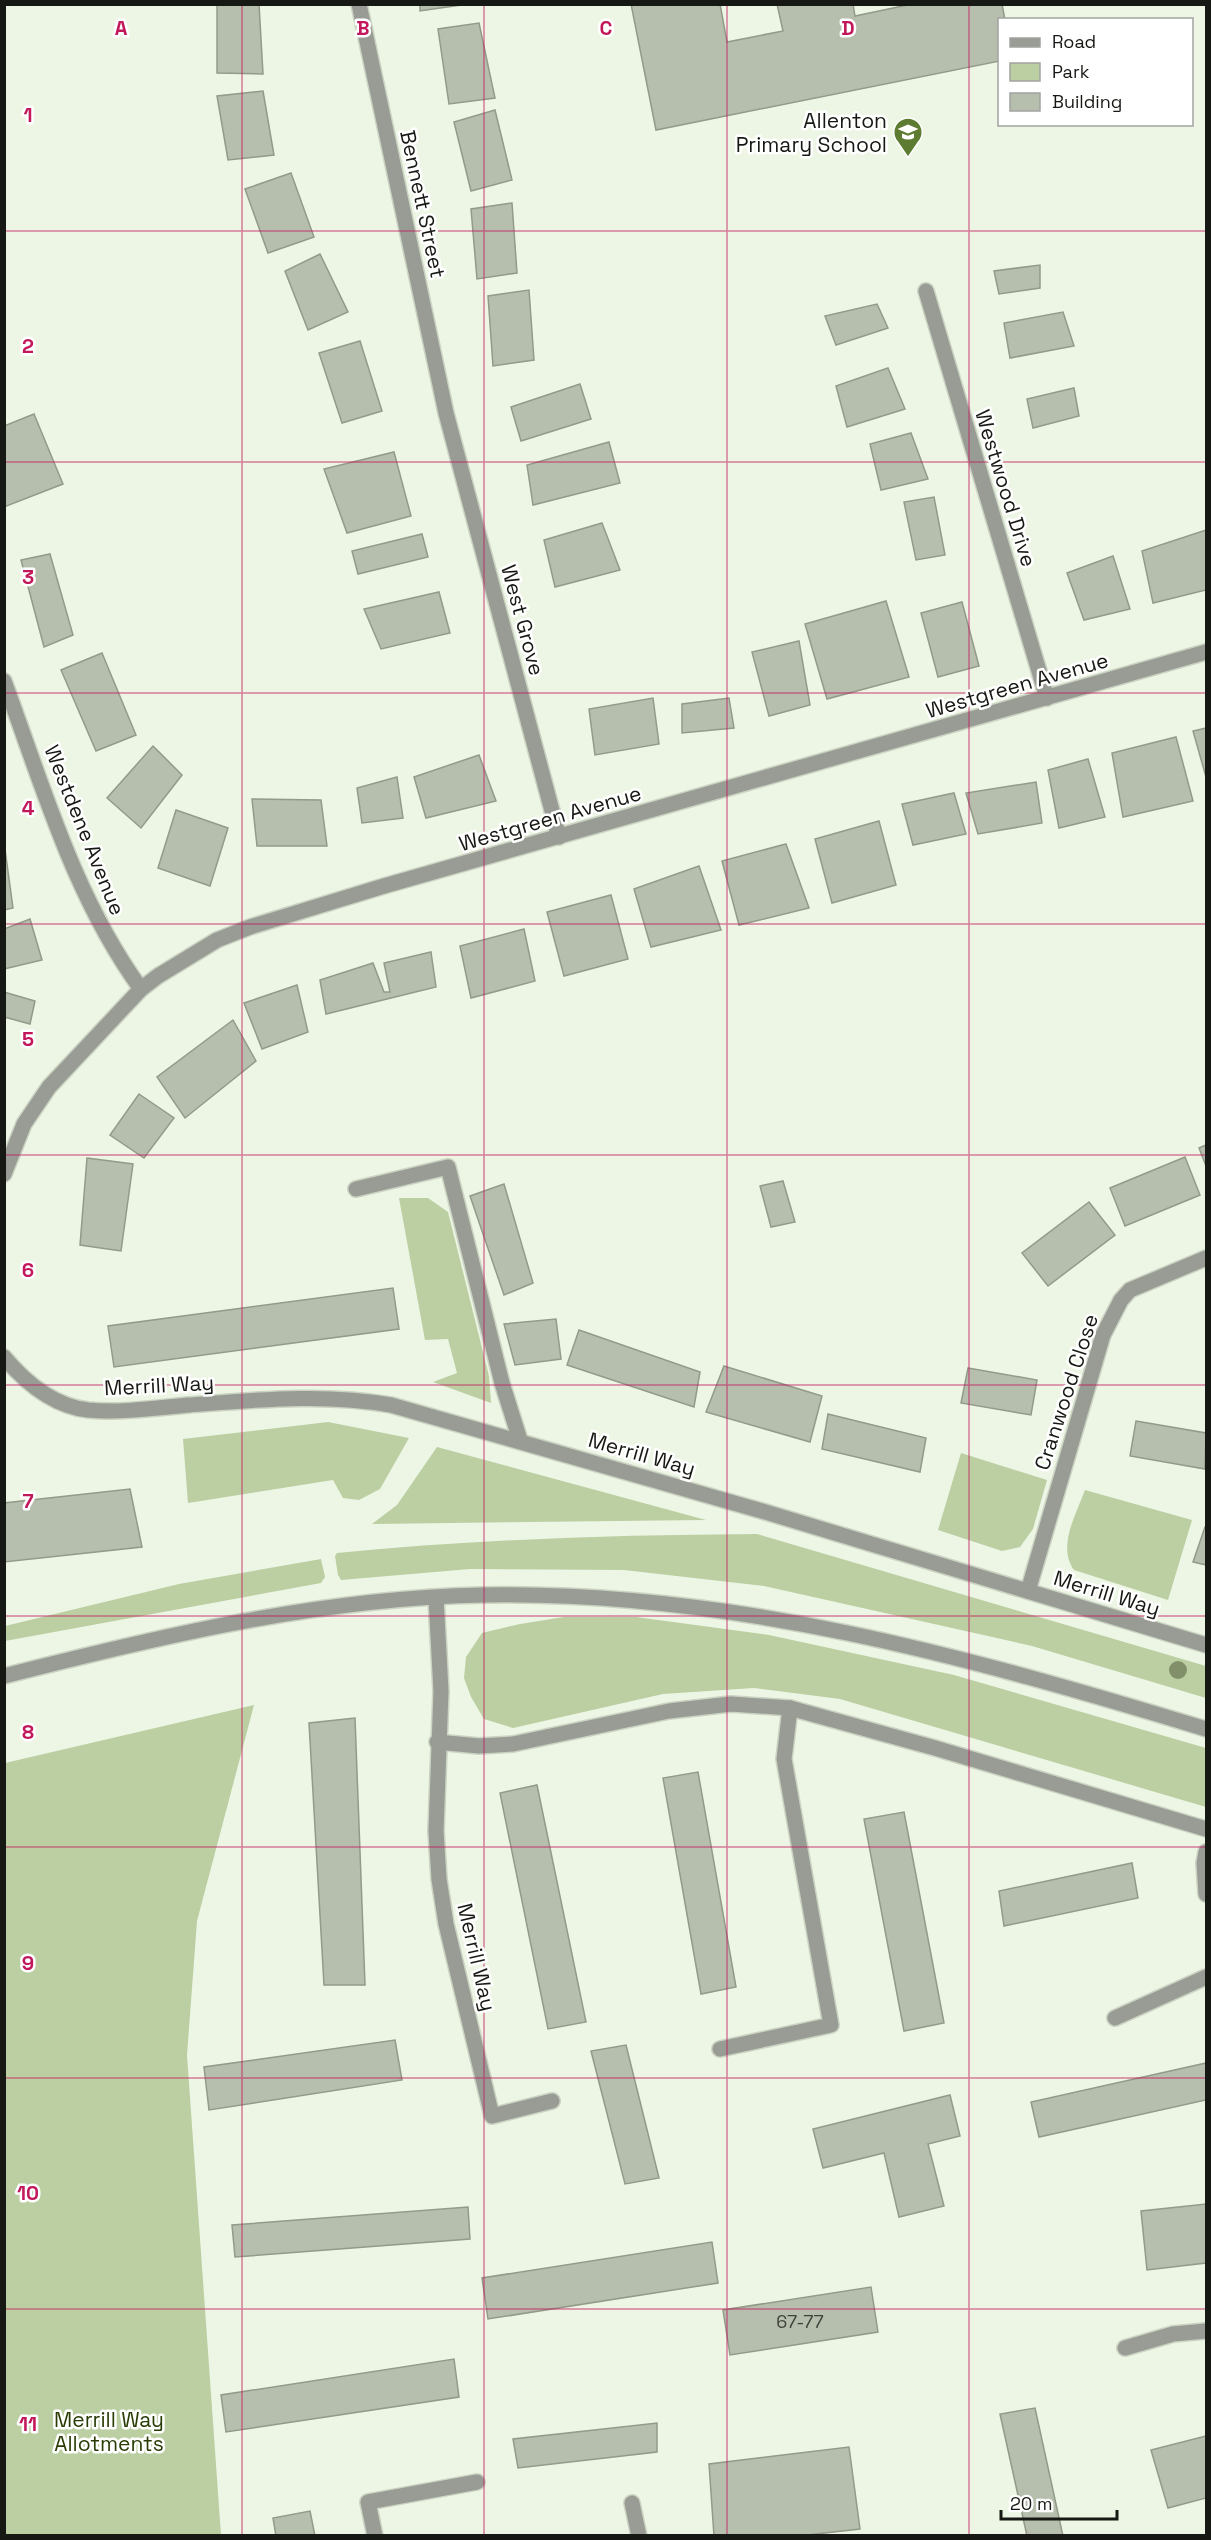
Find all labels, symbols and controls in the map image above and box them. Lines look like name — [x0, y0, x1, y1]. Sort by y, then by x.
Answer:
text: A — [115, 15, 128, 41]
text: B — [356, 15, 370, 41]
text: C — [600, 15, 613, 41]
text: D — [841, 15, 855, 41]
legend — [998, 18, 1193, 126]
text: Road — [1052, 30, 1096, 53]
text: Park — [1052, 60, 1090, 83]
text: Building — [1052, 90, 1122, 113]
text: 1 — [23, 102, 33, 128]
place label: Allenton Primary School — [736, 107, 887, 158]
school or university icon: Allenton Primary School — [892, 116, 924, 158]
street label: Bennett Street — [394, 128, 452, 280]
text: 2 — [22, 333, 34, 359]
street label: Westwood Drive — [969, 406, 1043, 570]
street label: West Grove — [495, 562, 551, 678]
text: 3 — [22, 564, 34, 590]
street label: Westgreen Avenue — [923, 646, 1111, 724]
street label: Westdene Avenue — [39, 741, 131, 919]
street label: Westgreen Avenue — [456, 779, 644, 857]
text: 4 — [22, 795, 35, 821]
text: 5 — [22, 1026, 34, 1052]
text: 6 — [22, 1257, 34, 1283]
street label: Cranwood Close — [1028, 1311, 1104, 1473]
street label: Merrill Way — [103, 1369, 215, 1401]
street label: Merrill Way — [585, 1426, 699, 1482]
text: 7 — [22, 1488, 34, 1514]
street label: Merrill Way — [1050, 1564, 1164, 1622]
text: 8 — [22, 1719, 34, 1745]
street label: Merrill Way — [451, 1900, 503, 2014]
text: 9 — [22, 1950, 34, 1976]
text: 10 — [17, 2180, 39, 2206]
house number: 67-77 — [776, 2310, 824, 2333]
park label: Merrill Way Allotments — [54, 2406, 164, 2457]
text: 11 — [19, 2411, 37, 2437]
scale bar — [1001, 2483, 1116, 2521]
text: 20 m — [1010, 2492, 1053, 2515]

